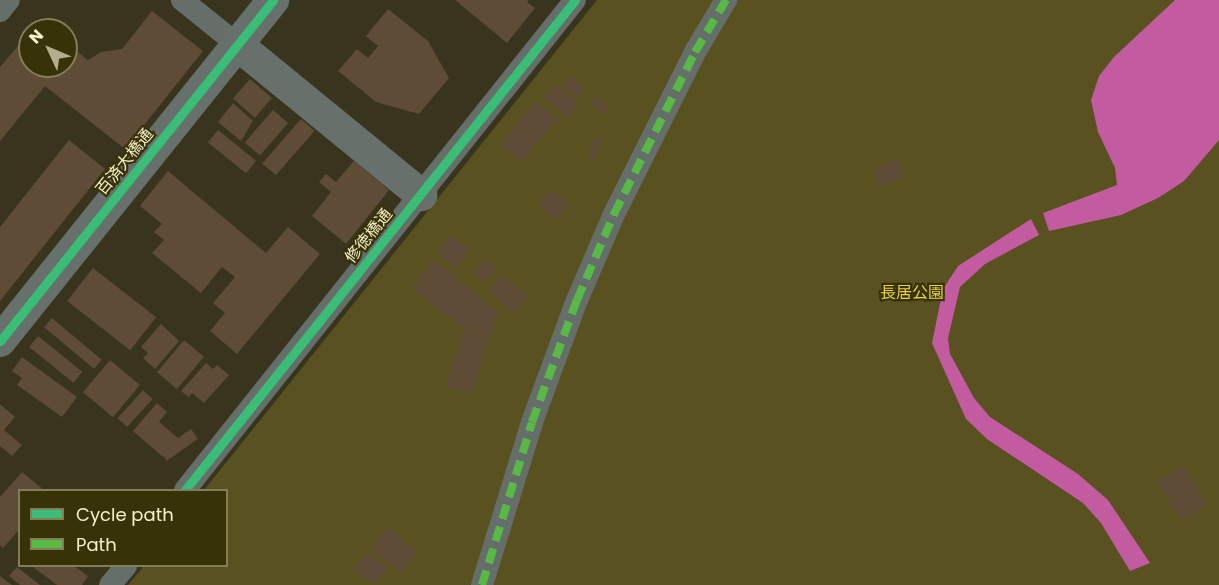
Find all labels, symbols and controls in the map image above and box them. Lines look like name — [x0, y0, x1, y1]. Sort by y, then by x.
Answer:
north arrow — [18, 18, 78, 78]
text: N — [24, 24, 49, 49]
street label: 百済大橋通 — [92, 125, 158, 199]
street label: 修徳橋通 — [341, 205, 397, 267]
park label: 長居公園 — [880, 283, 944, 303]
legend — [18, 489, 228, 567]
text: Cycle path — [76, 502, 174, 527]
text: Path — [76, 532, 117, 557]

